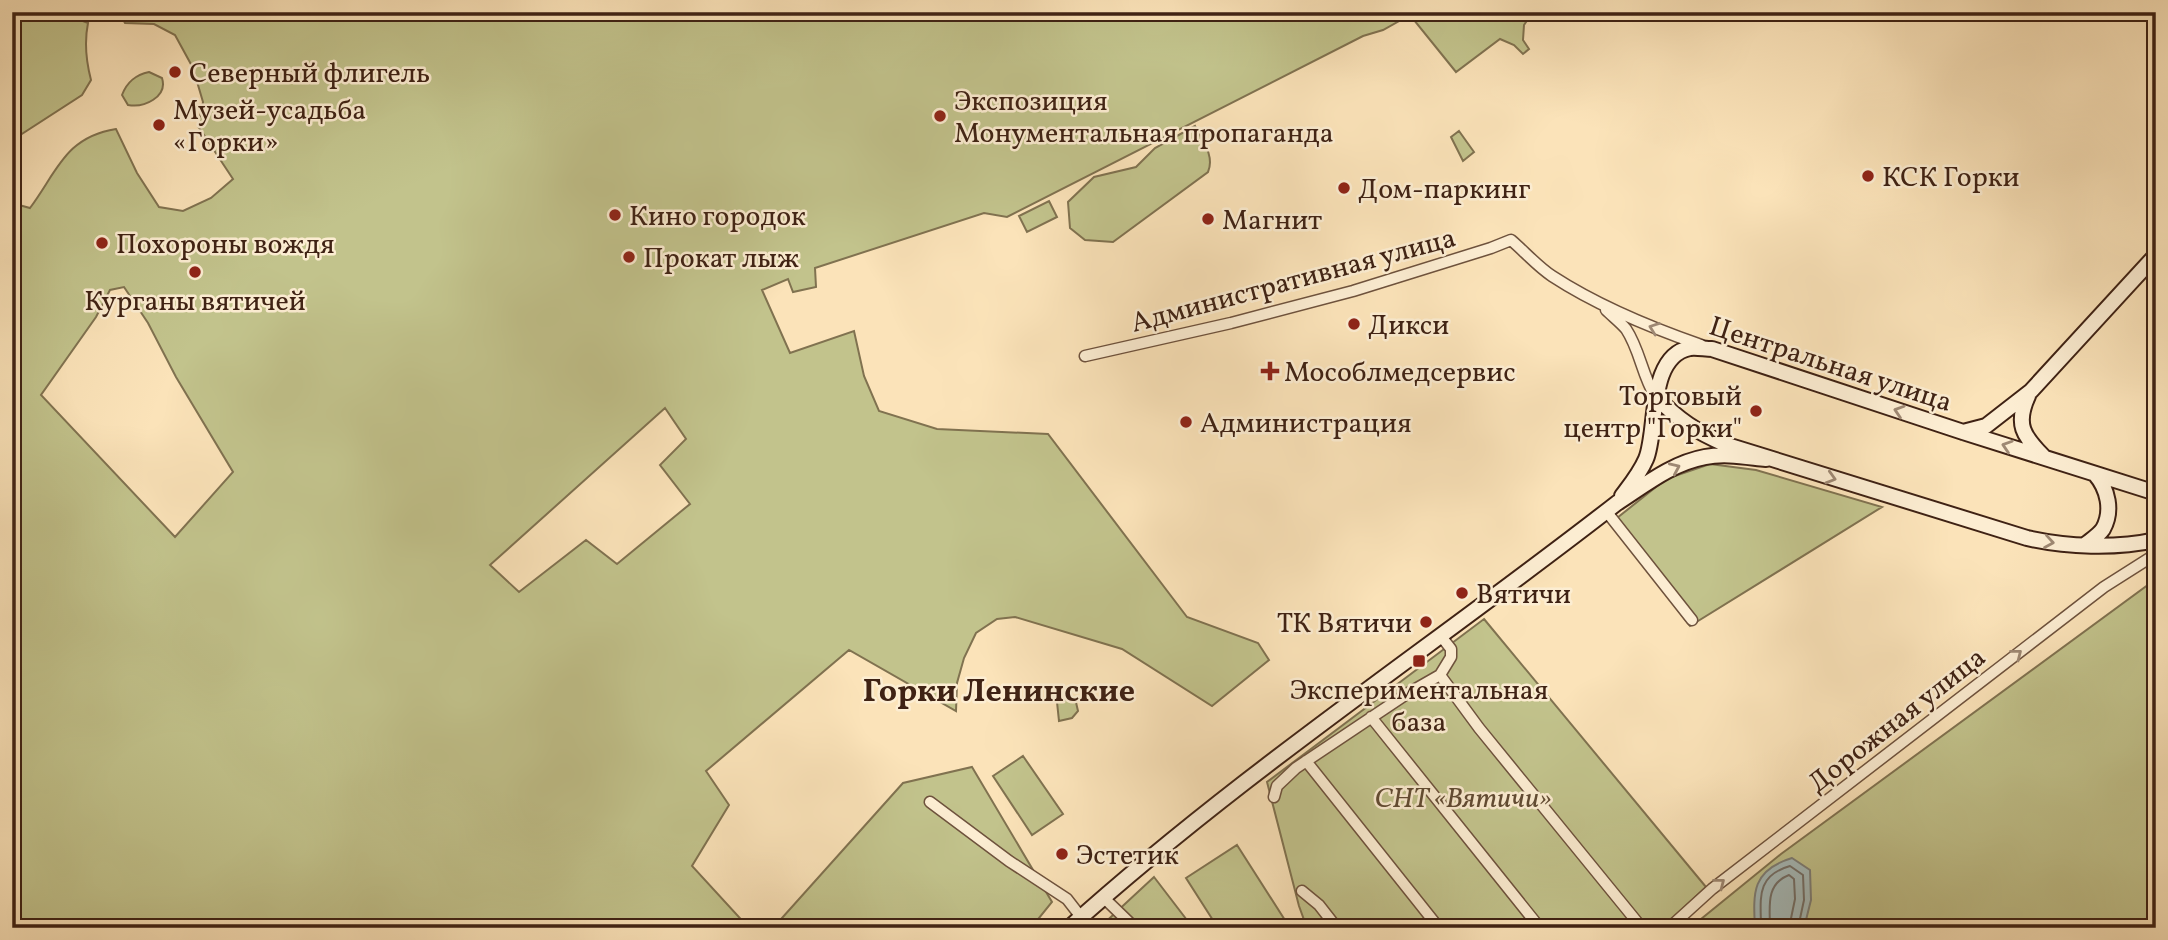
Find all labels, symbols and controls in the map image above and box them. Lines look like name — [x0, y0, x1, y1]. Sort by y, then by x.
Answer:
place label: Северный флигель — [189, 55, 430, 94]
marker: Северный флигель — [167, 64, 183, 80]
place label: Экспозиция Монументальная пропаганда — [954, 83, 1334, 154]
place label: Музей-усадьба «Горки» — [173, 92, 366, 163]
marker: Экспозиция Монументальная пропаганда — [932, 108, 948, 124]
marker: Музей-усадьба «Горки» — [151, 117, 167, 133]
place label: КСК Горки — [1882, 159, 2020, 198]
marker: КСК Горки — [1860, 168, 1876, 184]
place label: Дом-паркинг — [1358, 171, 1530, 210]
marker: Дом-паркинг — [1336, 180, 1352, 196]
place label: Кино городок — [629, 198, 806, 237]
place label: Магнит — [1222, 202, 1322, 241]
marker: Кино городок — [607, 207, 623, 223]
marker: Магнит — [1200, 211, 1216, 227]
street label: Административная улица — [1127, 219, 1460, 344]
place label: Похороны вождя — [116, 226, 335, 265]
marker: Похороны вождя — [94, 235, 110, 251]
place label: Прокат лыж — [643, 240, 799, 279]
marker: Прокат лыж — [621, 249, 637, 265]
marker: Курганы вятичей — [187, 264, 203, 280]
place label: Курганы вятичей — [84, 283, 306, 322]
place label: Дикси — [1368, 307, 1449, 346]
street label: Центральная улица — [1704, 308, 1957, 423]
marker: Дикси — [1346, 316, 1362, 332]
one-way arrow — [1648, 322, 1660, 336]
place label: Мособлмедсервис — [1284, 354, 1516, 393]
marker: Мособлмедсервис — [1262, 363, 1278, 379]
place label: Торговый центр "Горки" — [1563, 378, 1742, 449]
marker: Торговый центр "Горки" — [1748, 403, 1764, 419]
place label: Администрация — [1200, 405, 1412, 444]
one-way arrow — [1893, 405, 1905, 419]
marker: Администрация — [1178, 414, 1194, 430]
one-way arrow — [2001, 440, 2013, 455]
one-way arrow — [1668, 462, 1681, 476]
one-way arrow — [1825, 469, 1837, 484]
one-way arrow — [2043, 534, 2055, 549]
place label: Вятичи — [1476, 576, 1571, 615]
marker: Вятичи — [1454, 585, 1470, 601]
place label: ТК Вятичи — [1277, 605, 1412, 644]
marker: ТК Вятичи — [1418, 614, 1434, 630]
street label: Дорожная улица — [1800, 639, 1995, 803]
one-way arrow — [2009, 650, 2022, 663]
marker: Экспериментальная база — [1411, 653, 1427, 669]
district label: Горки Ленинские — [863, 671, 1135, 715]
place label: Экспериментальная база — [1290, 672, 1548, 743]
park label: СНТ «Вятичи» — [1374, 780, 1552, 819]
place label: Эстетик — [1076, 837, 1179, 876]
marker: Эстетик — [1054, 846, 1070, 862]
one-way arrow — [1712, 879, 1725, 891]

